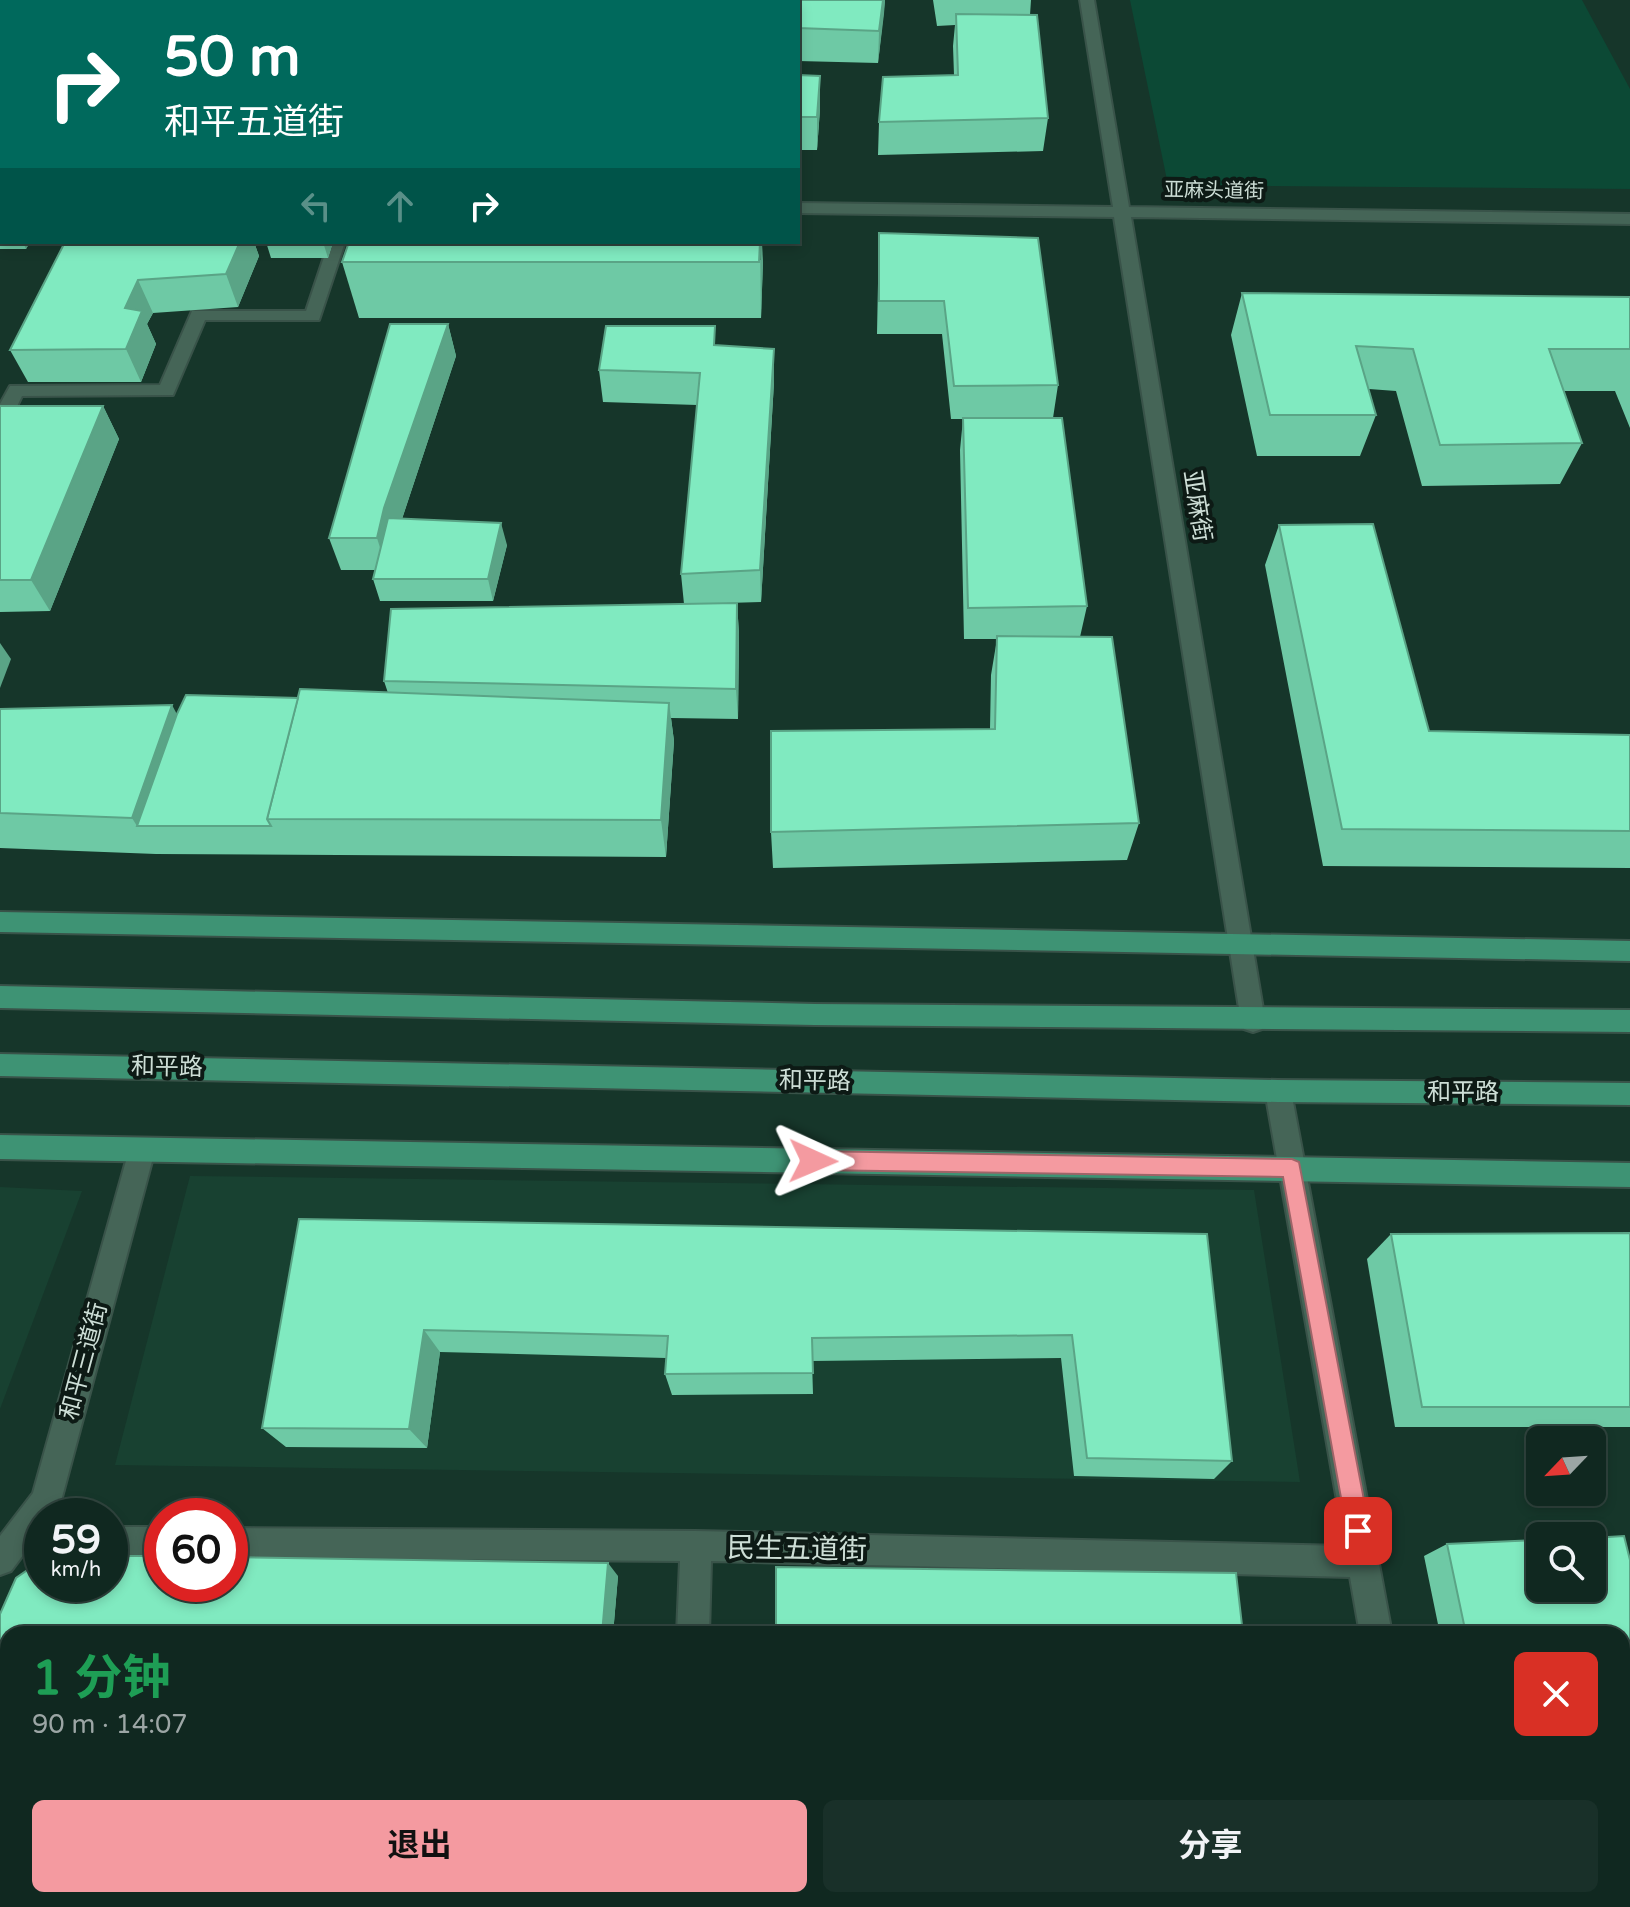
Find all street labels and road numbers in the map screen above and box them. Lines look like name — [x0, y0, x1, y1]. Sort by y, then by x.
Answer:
street label: 亚麻头道街 — [1164, 178, 1264, 204]
street label: 亚麻街 — [1177, 468, 1217, 544]
street label: 和平路 — [131, 1052, 203, 1082]
street label: 和平路 — [779, 1066, 851, 1096]
street label: 和平路 — [1427, 1078, 1499, 1107]
street label: 和平三道街 — [54, 1299, 114, 1423]
street label: 民生五道街 — [727, 1531, 867, 1567]

